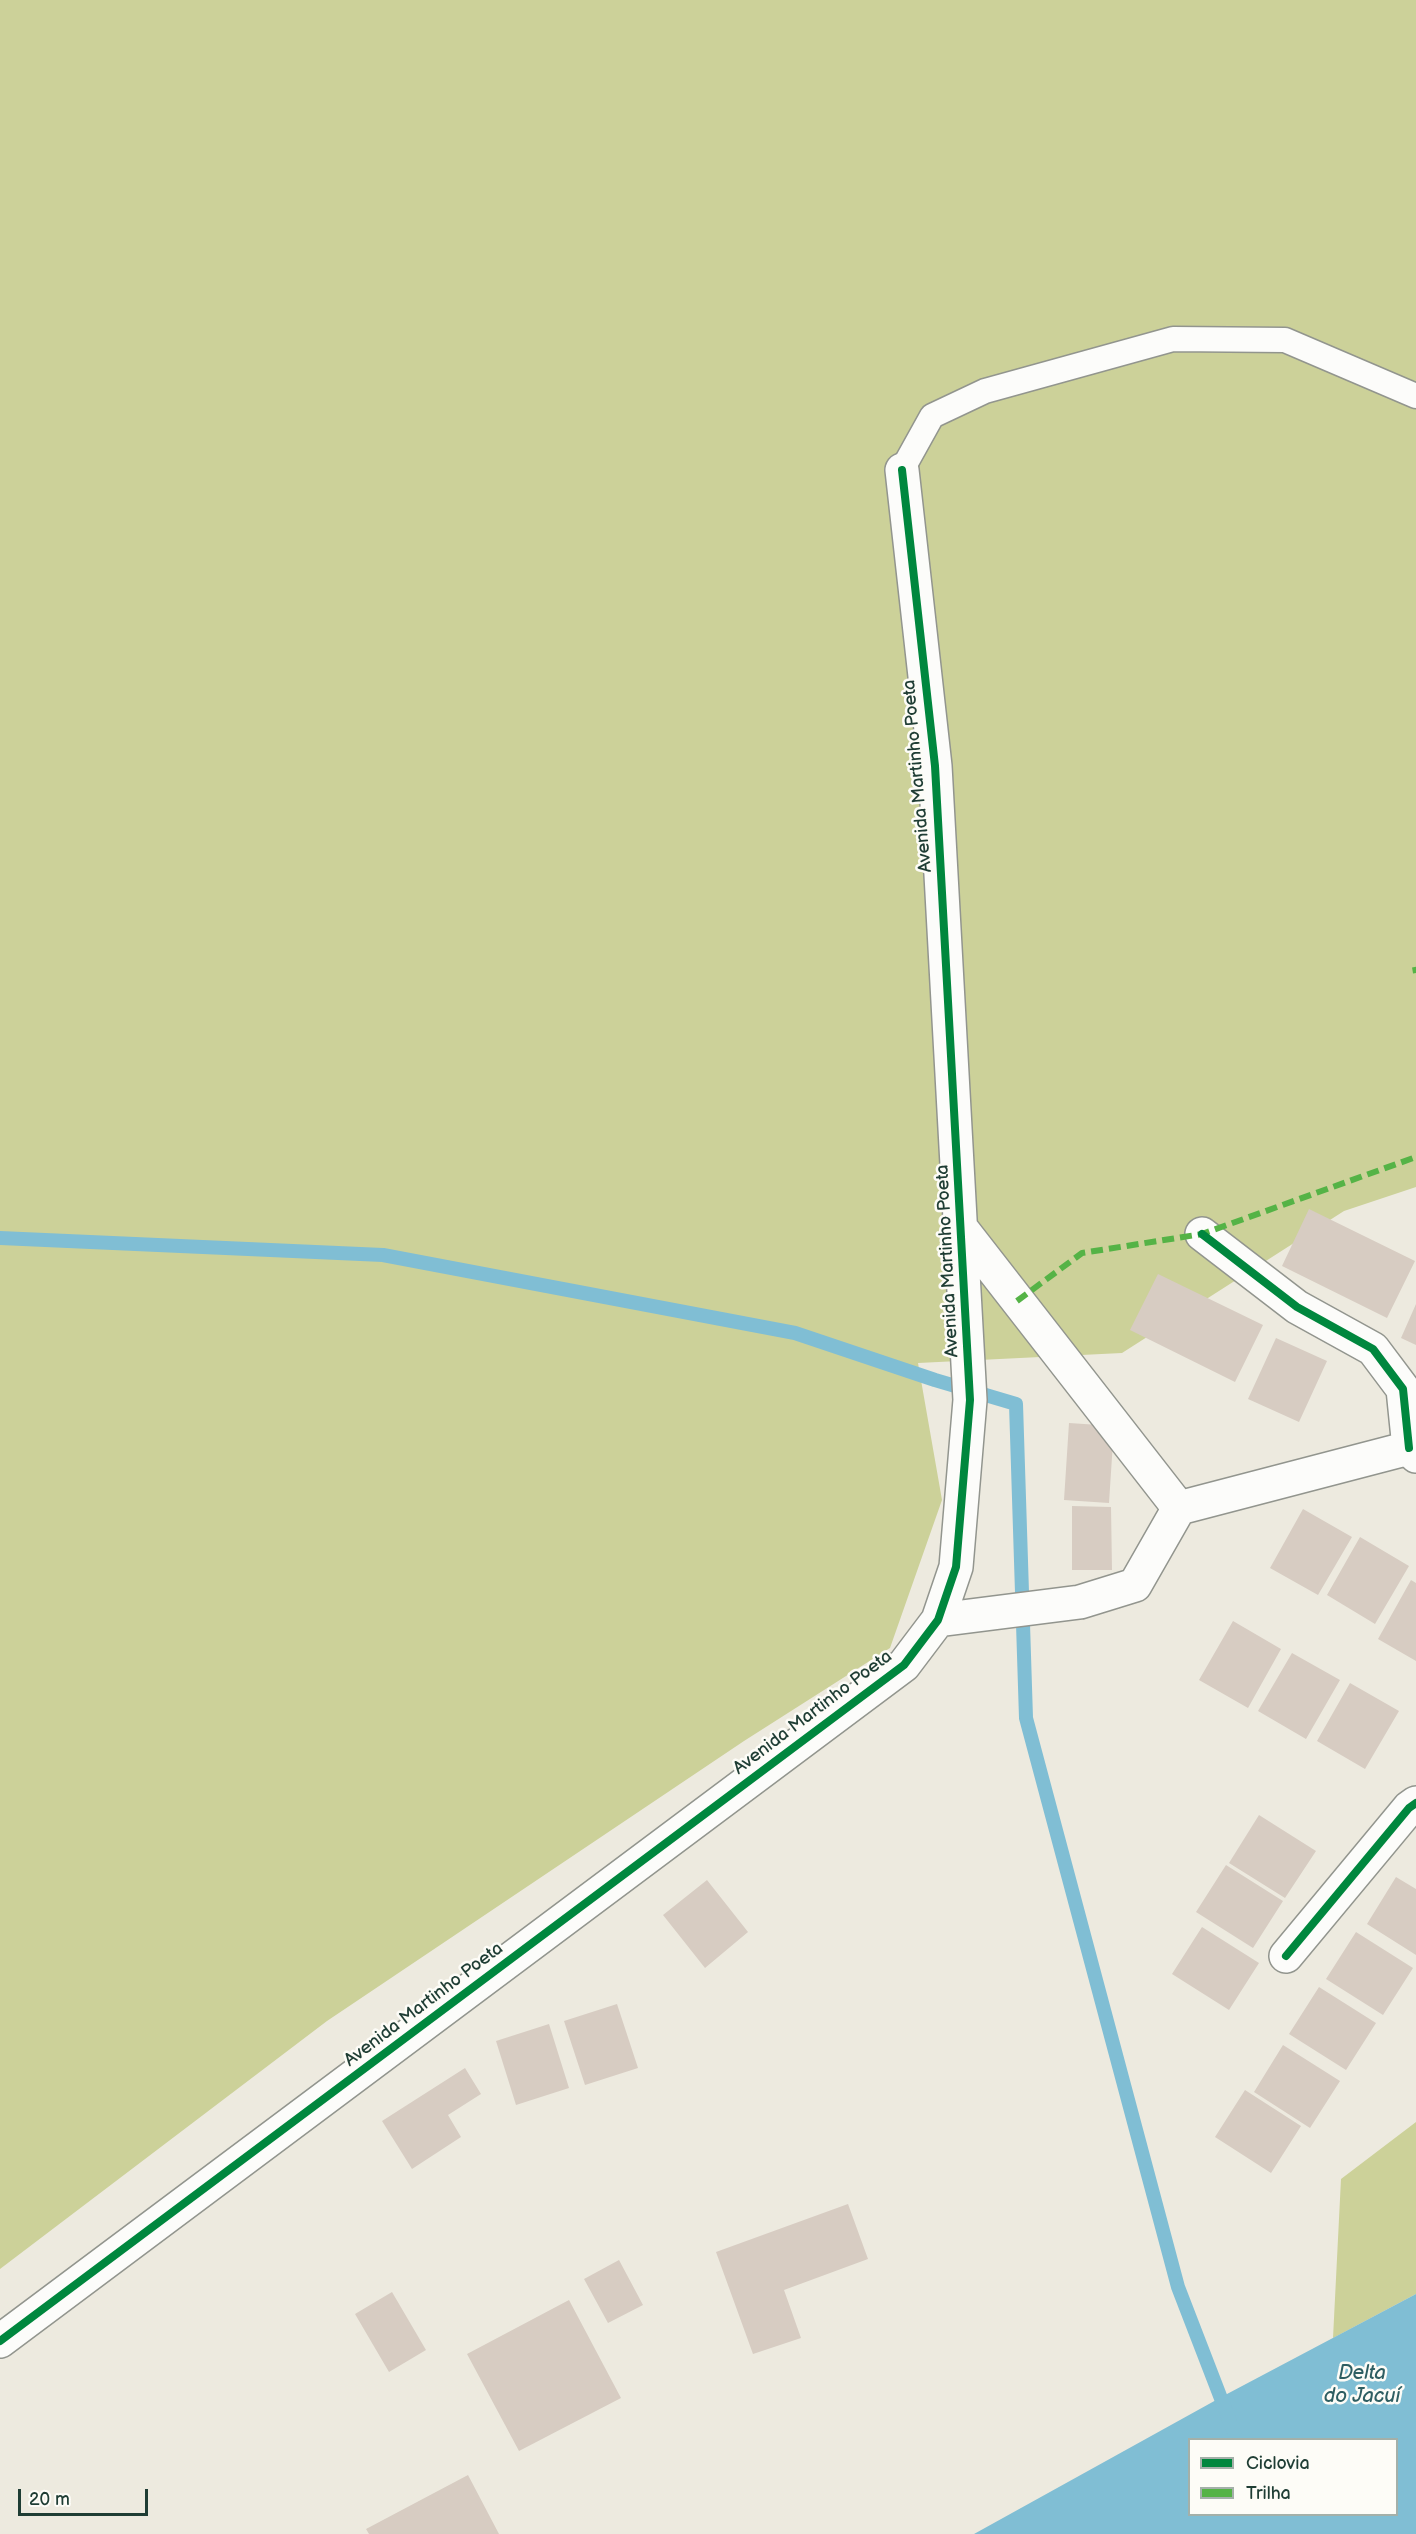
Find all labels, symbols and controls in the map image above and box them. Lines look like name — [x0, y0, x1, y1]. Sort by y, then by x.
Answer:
street label: Avenida Martinho Poeta — [899, 679, 937, 873]
street label: Avenida Martinho Poeta — [932, 1164, 964, 1358]
street label: Avenida Martinho Poeta — [729, 1646, 897, 1780]
street label: Avenida Martinho Poeta — [340, 1938, 508, 2072]
water label: Delta do Jacuí — [1324, 2362, 1400, 2409]
legend — [1188, 2438, 1398, 2516]
text: Ciclovia — [1246, 2453, 1310, 2474]
scale bar — [21, 2477, 152, 2515]
text: Trilha — [1246, 2483, 1291, 2504]
text: 20 m — [29, 2489, 70, 2510]

